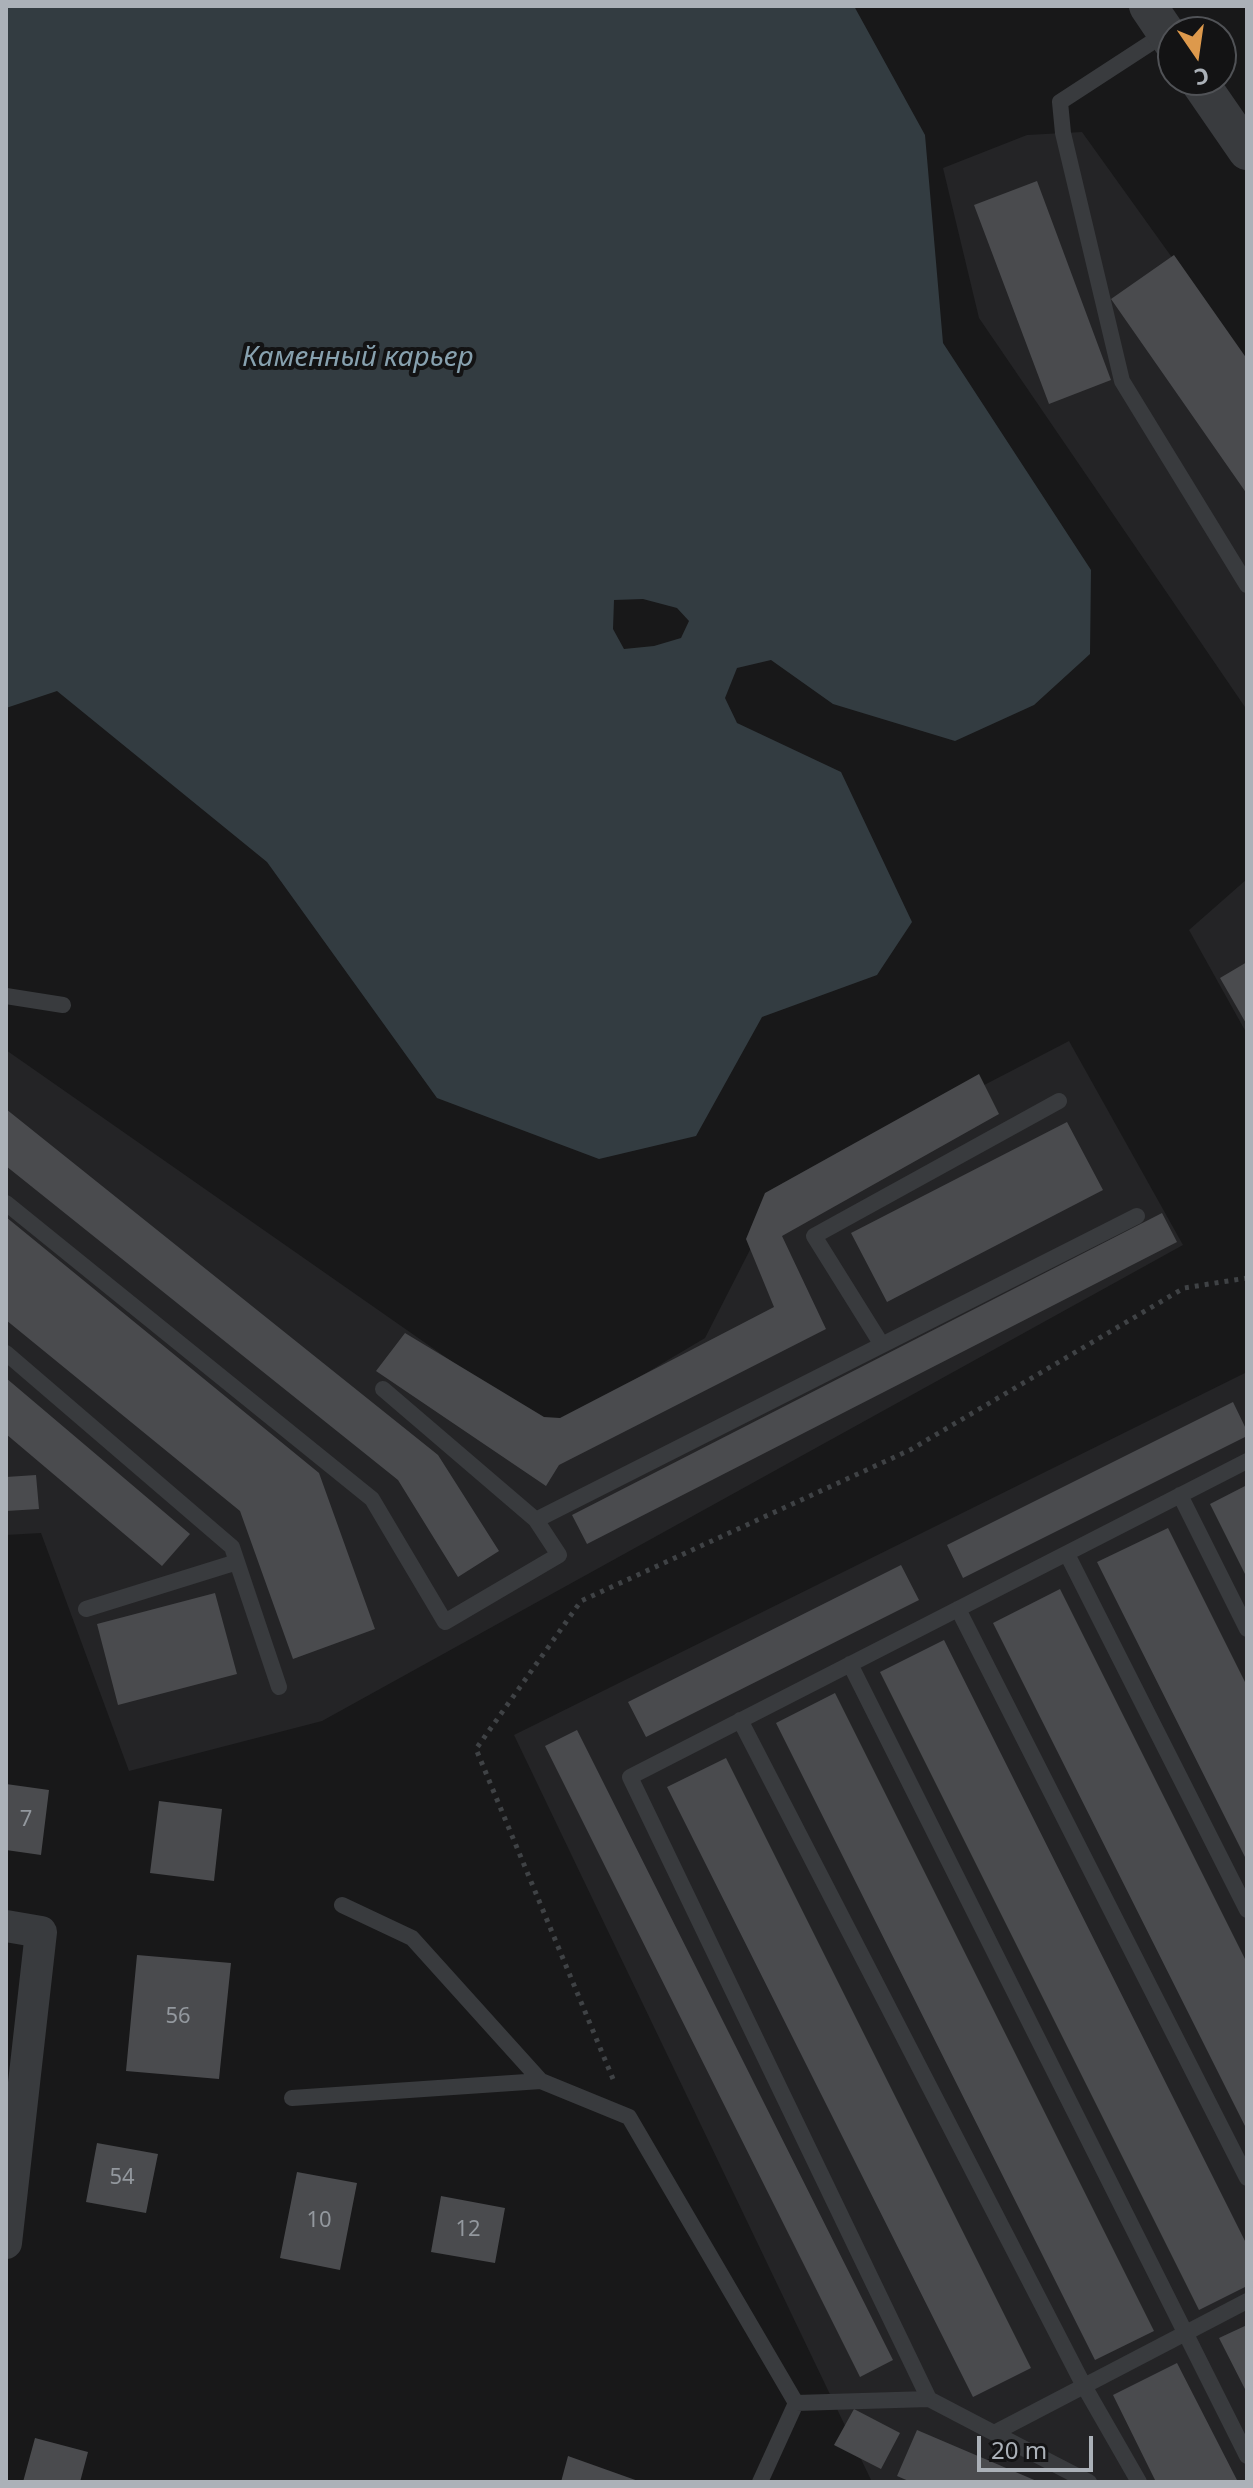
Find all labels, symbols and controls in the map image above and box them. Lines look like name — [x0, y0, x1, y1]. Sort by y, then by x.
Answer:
north arrow — [1157, 16, 1237, 96]
text: С — [1192, 61, 1212, 94]
water label: Каменный карьер — [242, 341, 474, 375]
house number: 7 — [20, 1807, 32, 1833]
house number: 56 — [165, 2004, 191, 2030]
house number: 54 — [109, 2165, 135, 2191]
house number: 10 — [306, 2208, 332, 2234]
house number: 12 — [455, 2217, 481, 2243]
scale bar — [981, 2420, 1097, 2470]
text: 20 m — [991, 2433, 1047, 2466]

